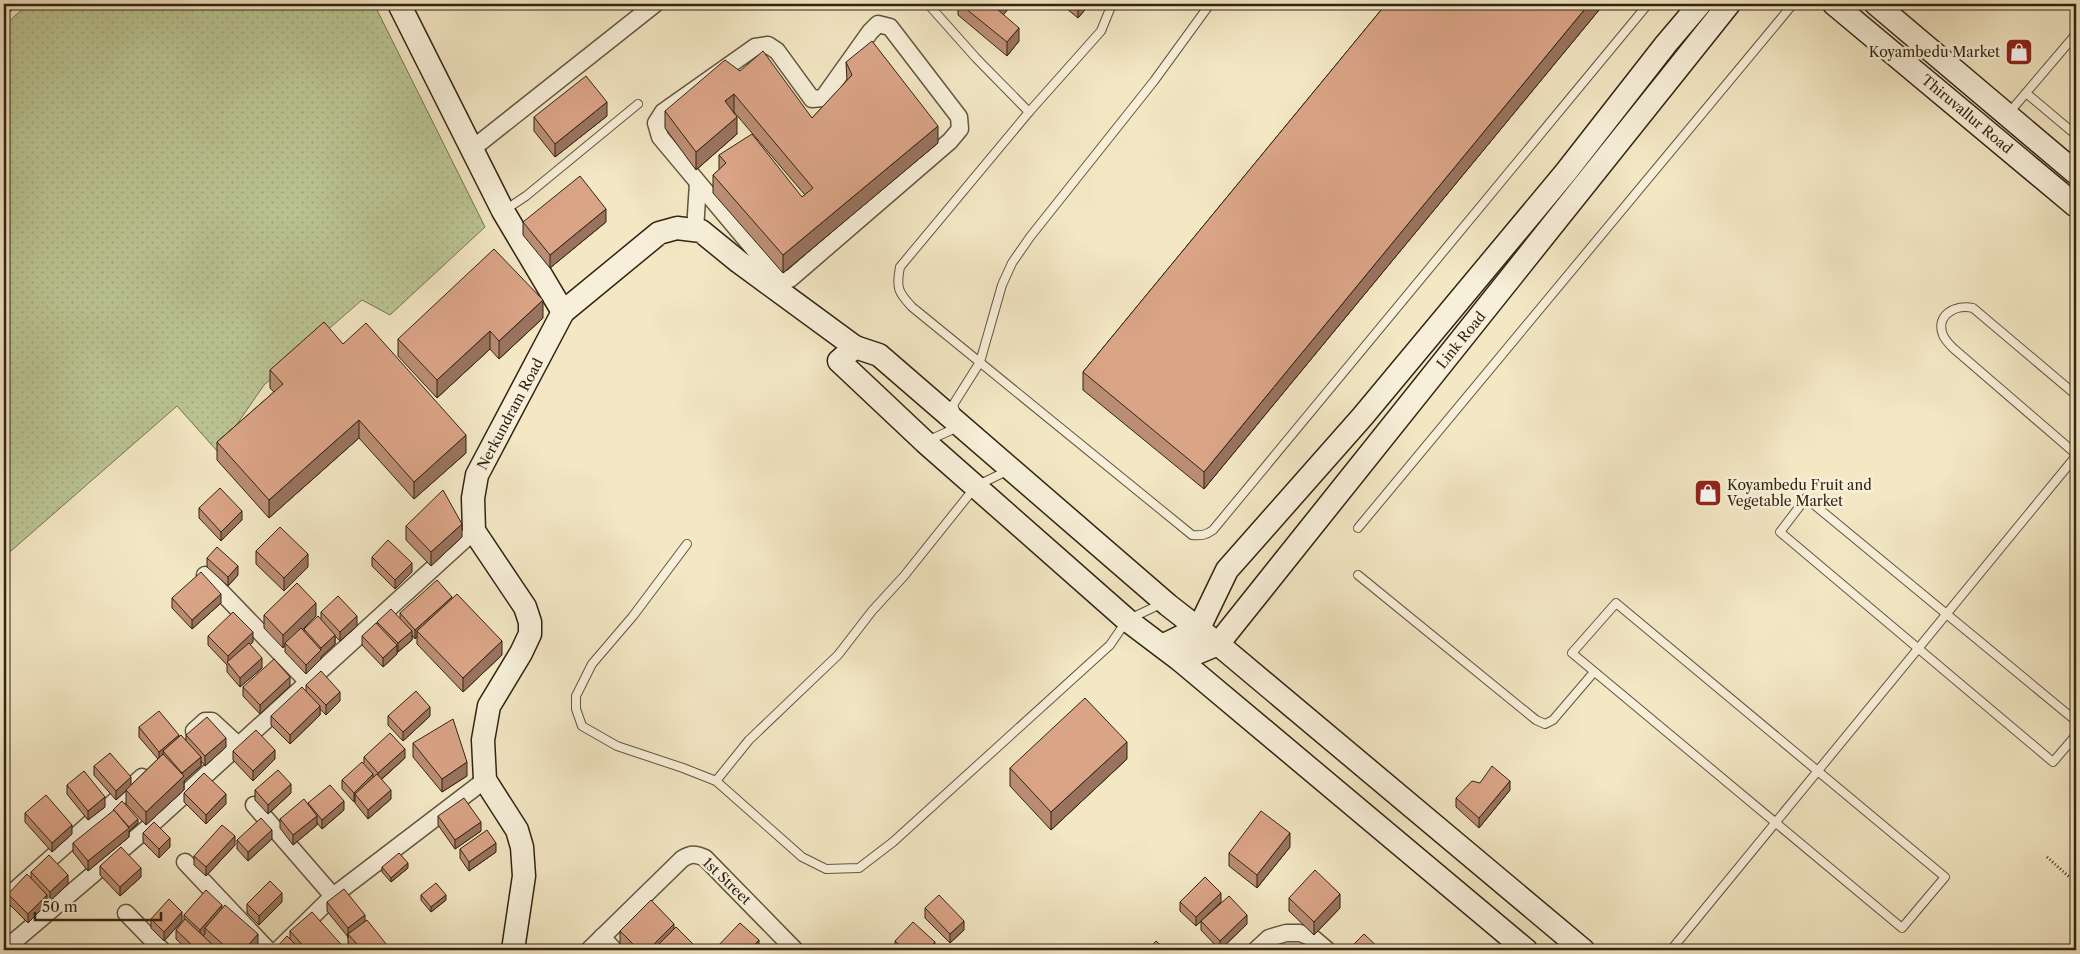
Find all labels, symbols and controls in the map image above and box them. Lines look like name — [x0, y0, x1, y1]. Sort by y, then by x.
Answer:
shop icon: Koyambedu Market — [2004, 37, 2034, 67]
place label: Koyambedu Market — [1869, 43, 2000, 61]
street label: Thiruvallur Road — [1918, 71, 2017, 158]
street label: Link Road — [1432, 307, 1490, 372]
street label: Nerkundram Road — [473, 355, 547, 473]
place label: Koyambedu Fruit and Vegetable Market — [1726, 476, 1872, 510]
shop icon: Koyambedu Fruit and Vegetable Market — [1693, 478, 1723, 508]
street label: 1st Street — [699, 854, 755, 908]
scale bar — [35, 889, 161, 921]
text: 50 m — [42, 897, 78, 916]

